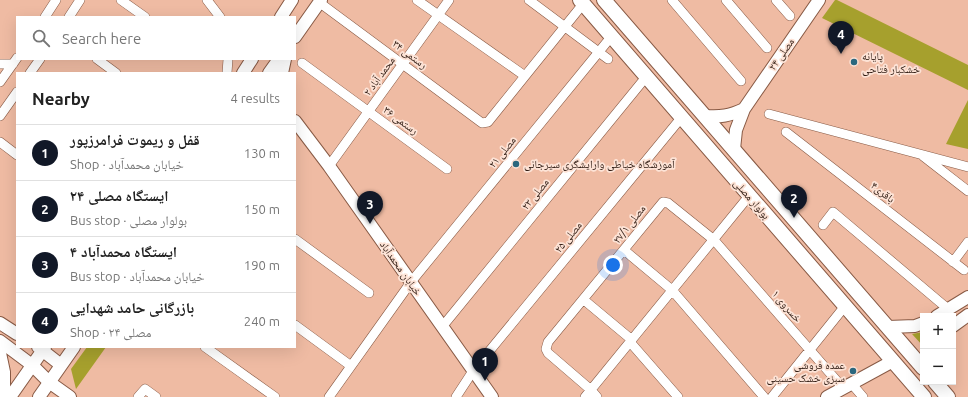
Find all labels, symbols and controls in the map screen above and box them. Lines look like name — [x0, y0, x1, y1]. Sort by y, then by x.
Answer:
search box — [16, 16, 296, 60]
pin: 4 — [828, 21, 854, 54]
icon: search — [30, 27, 52, 49]
text: Search here — [62, 30, 141, 47]
street label: مصلی ۲۴ — [766, 36, 797, 73]
street label: رستمی ۳۴ — [390, 37, 430, 72]
place label: پایانه خشکبار فتاحی — [862, 50, 920, 76]
street label: محمد آباد ۲ — [361, 54, 397, 98]
marker: پایانه خشکبار فتاحی — [849, 57, 859, 67]
text: Nearby — [32, 89, 90, 108]
text: 4 results — [230, 91, 280, 105]
street label: رستمی ۳۶ — [381, 103, 421, 137]
text: قفل و ریموت فرامرزپور — [70, 131, 200, 148]
street label: مصلی ۲۱ — [486, 134, 519, 170]
text: 1 — [41, 146, 49, 160]
text: 130 m — [244, 146, 280, 160]
text: Shop · خیابان محمدآباد — [70, 157, 184, 171]
place label: آموزشگاه خیاطی وارایشگری سیرجانی — [524, 158, 675, 171]
marker: آموزشگاه خیاطی وارایشگری سیرجانی — [511, 159, 521, 169]
street label: مصلی ۲۳ — [519, 176, 552, 212]
street label: بولوار مصلی — [731, 177, 773, 222]
street label: باقری۴ — [868, 179, 897, 206]
pin: 2 — [781, 185, 807, 218]
text: ایستگاه مصلی ۲۴ — [70, 187, 169, 204]
pin: 3 — [357, 191, 383, 224]
text: 2 — [41, 202, 49, 216]
text: 150 m — [244, 202, 280, 216]
street label: مصلی ۲۷/۱ — [610, 202, 648, 246]
text: Bus stop · بولوار مصلی — [70, 213, 187, 227]
street label: مصلی ۲۵ — [552, 219, 585, 255]
street label: خیابان محمدآباد — [377, 239, 424, 298]
text: ایستگاه محمدآباد ۴ — [70, 243, 177, 260]
your location — [603, 255, 623, 275]
text: 3 — [41, 258, 49, 272]
text: 190 m — [244, 258, 280, 272]
text: Bus stop · خیابان محمدآباد — [70, 269, 205, 283]
street label: خسروی ۱ — [769, 288, 804, 325]
text: بازرگانی حامد شهدایی — [70, 299, 194, 316]
map controls — [920, 313, 956, 385]
button: + — [920, 313, 956, 349]
text: 4 — [41, 314, 49, 328]
text: 240 m — [244, 314, 280, 328]
text: Shop · مصلی ۲۴ — [70, 325, 151, 339]
pin: 1 — [472, 348, 498, 381]
button: − — [920, 349, 956, 385]
place label: عمده فروشی سبزی خشک حسینی — [766, 359, 845, 385]
marker: عمده فروشی سبزی خشک حسینی — [848, 366, 858, 376]

